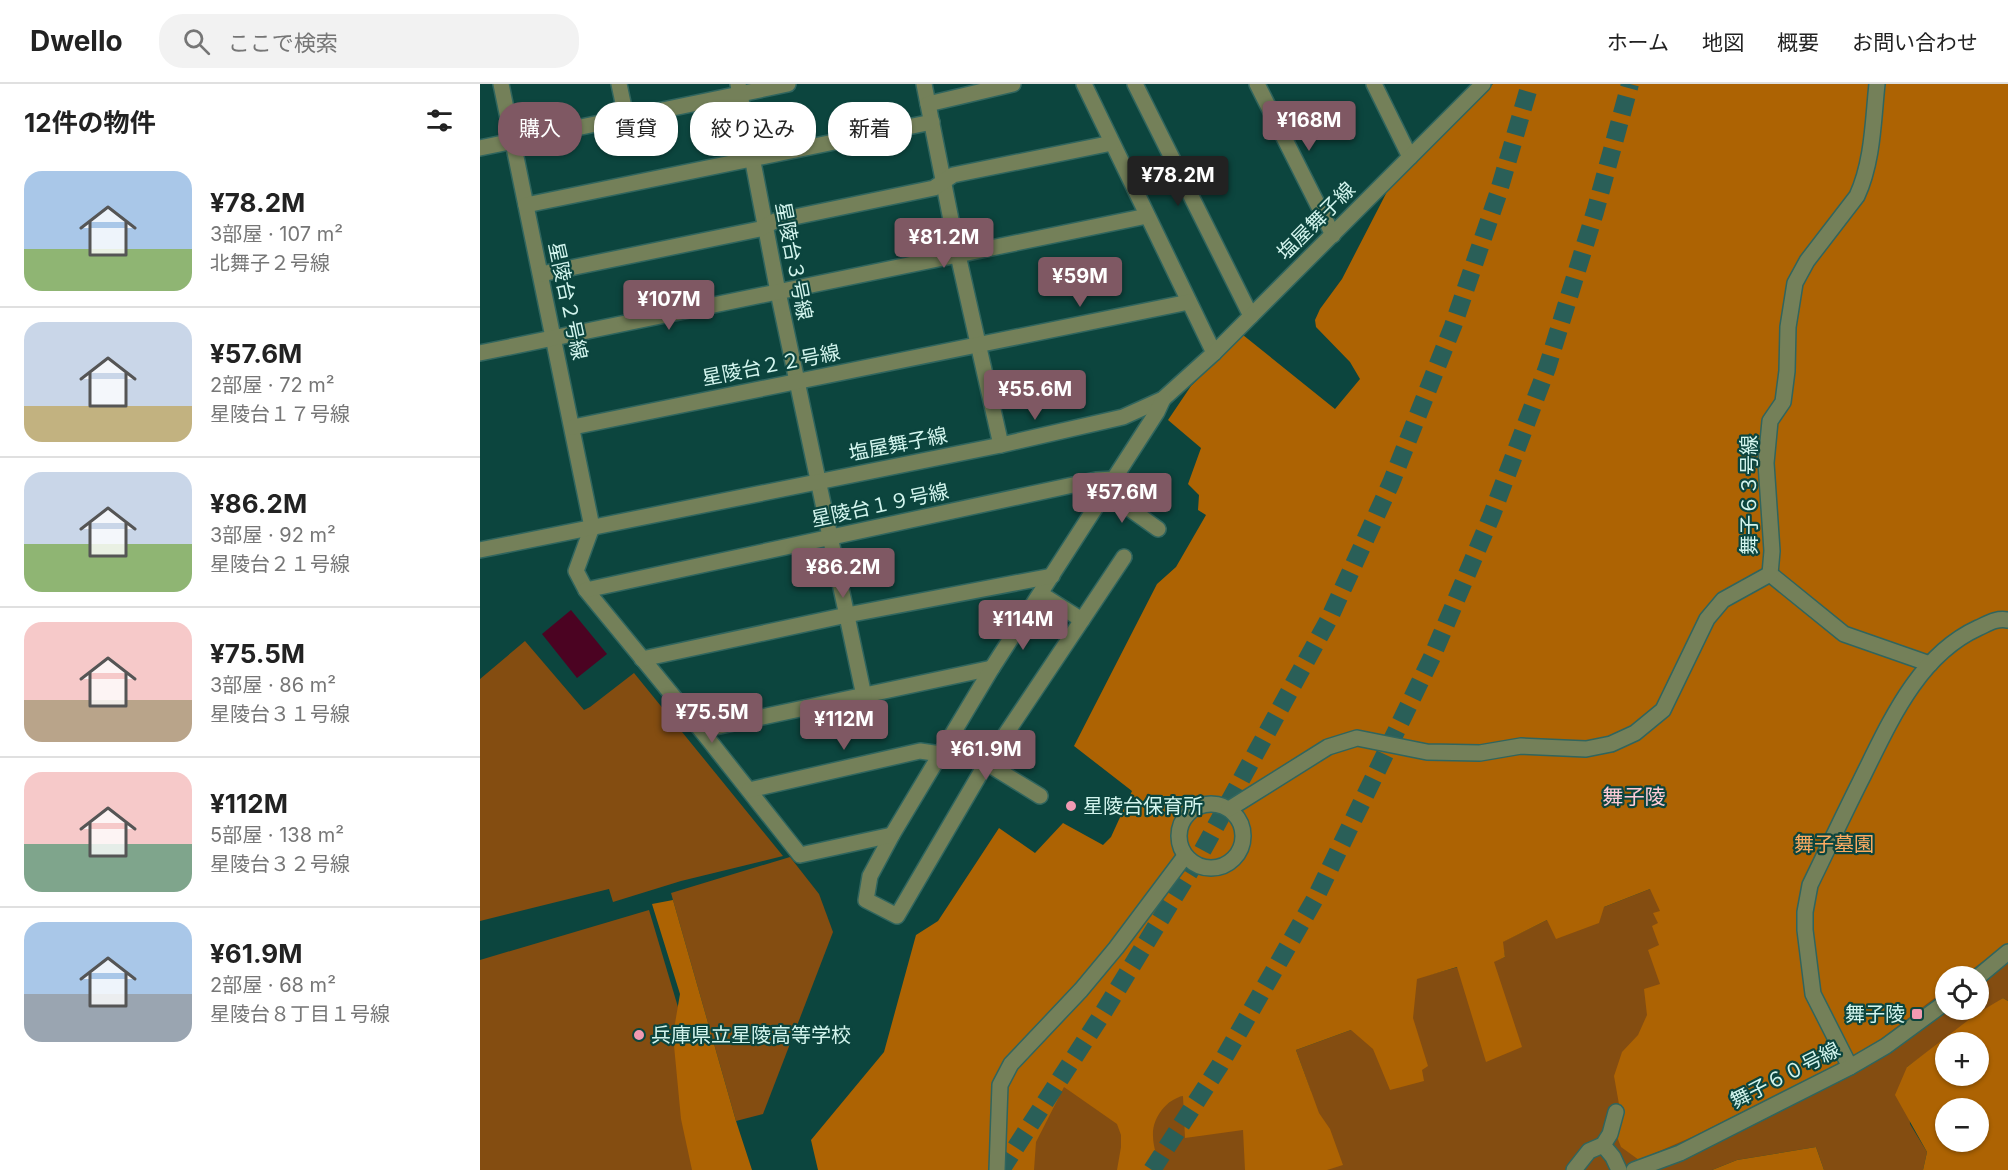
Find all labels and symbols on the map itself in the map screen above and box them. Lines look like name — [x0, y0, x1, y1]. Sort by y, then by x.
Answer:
pin: ¥168M — [1267, 101, 1351, 152]
pin: ¥78.2M — [1129, 156, 1227, 207]
street label: 塩屋舞子線 — [1272, 177, 1360, 265]
street label: 星陵台３号線 — [771, 200, 817, 322]
pin: ¥81.2M — [895, 218, 993, 269]
street label: 星陵台２号線 — [544, 240, 592, 362]
pin: ¥59M — [1044, 257, 1116, 308]
pin: ¥107M — [627, 280, 711, 331]
street label: 星陵台２２号線 — [700, 340, 842, 390]
pin: ¥55.6M — [986, 370, 1084, 421]
street label: 塩屋舞子線 — [847, 423, 949, 465]
street label: 舞子６３号線 — [1737, 435, 1761, 555]
pin: ¥57.6M — [1073, 473, 1171, 524]
street label: 星陵台１９号線 — [809, 479, 951, 531]
pin: ¥86.2M — [794, 548, 892, 599]
pin: ¥114M — [981, 600, 1065, 651]
pin: ¥75.5M — [663, 693, 761, 744]
pin: ¥112M — [802, 700, 886, 751]
pin: ¥61.9M — [937, 730, 1035, 781]
district label: 舞子陵 — [1603, 784, 1666, 809]
place label: 星陵台保育所 — [1083, 794, 1203, 818]
marker: 星陵台保育所 — [1064, 799, 1078, 813]
park label: 舞子墓園 — [1794, 832, 1874, 856]
place label: 舞子陵 — [1845, 1002, 1905, 1026]
marker: 舞子陵 — [1910, 1007, 1924, 1021]
place label: 兵庫県立星陵高等学校 — [651, 1023, 851, 1047]
marker: 兵庫県立星陵高等学校 — [632, 1028, 646, 1042]
street label: 舞子６０号線 — [1726, 1037, 1844, 1113]

